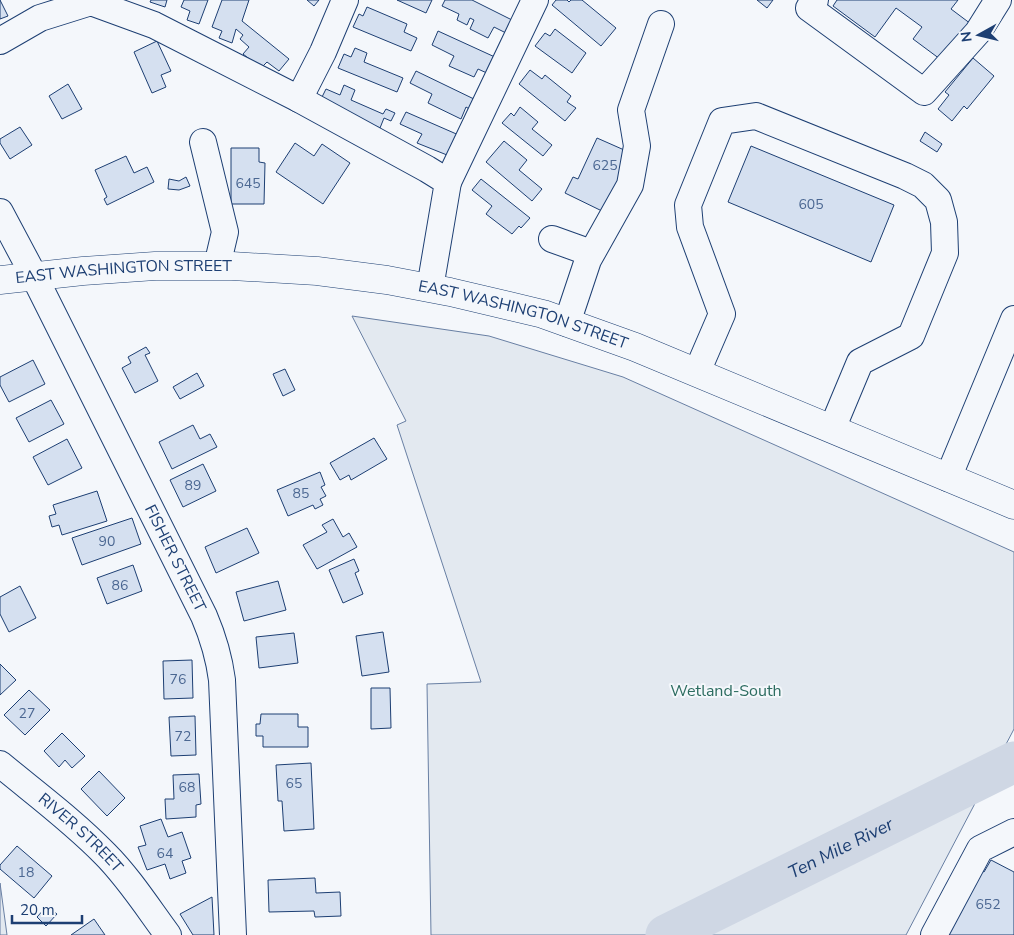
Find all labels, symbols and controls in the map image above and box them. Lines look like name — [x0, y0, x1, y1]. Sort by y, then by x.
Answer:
north arrow — [954, 10, 1004, 60]
text: N — [956, 30, 977, 43]
house number: 625 — [592, 156, 618, 175]
house number: 645 — [235, 174, 261, 193]
house number: 605 — [798, 195, 824, 214]
street label: EAST WASHINGTON STREET — [14, 255, 232, 289]
street label: EAST WASHINGTON STREET — [416, 275, 631, 355]
house number: 89 — [185, 476, 201, 495]
house number: 85 — [293, 484, 309, 503]
street label: FISHER STREET — [139, 501, 211, 616]
house number: 90 — [99, 532, 115, 551]
house number: 86 — [112, 576, 128, 595]
house number: 76 — [170, 670, 186, 689]
park label: Wetland-South — [670, 680, 782, 702]
house number: 27 — [19, 704, 35, 723]
house number: 72 — [175, 727, 191, 746]
house number: 65 — [286, 774, 302, 793]
house number: 68 — [179, 778, 195, 797]
street label: RIVER STREET — [33, 788, 128, 877]
water label: Ten Mile River — [784, 812, 898, 884]
house number: 64 — [157, 844, 173, 863]
house number: 18 — [18, 863, 34, 882]
scale bar — [12, 892, 82, 924]
house number: 652 — [975, 895, 1001, 914]
text: 20 m — [20, 900, 55, 920]

